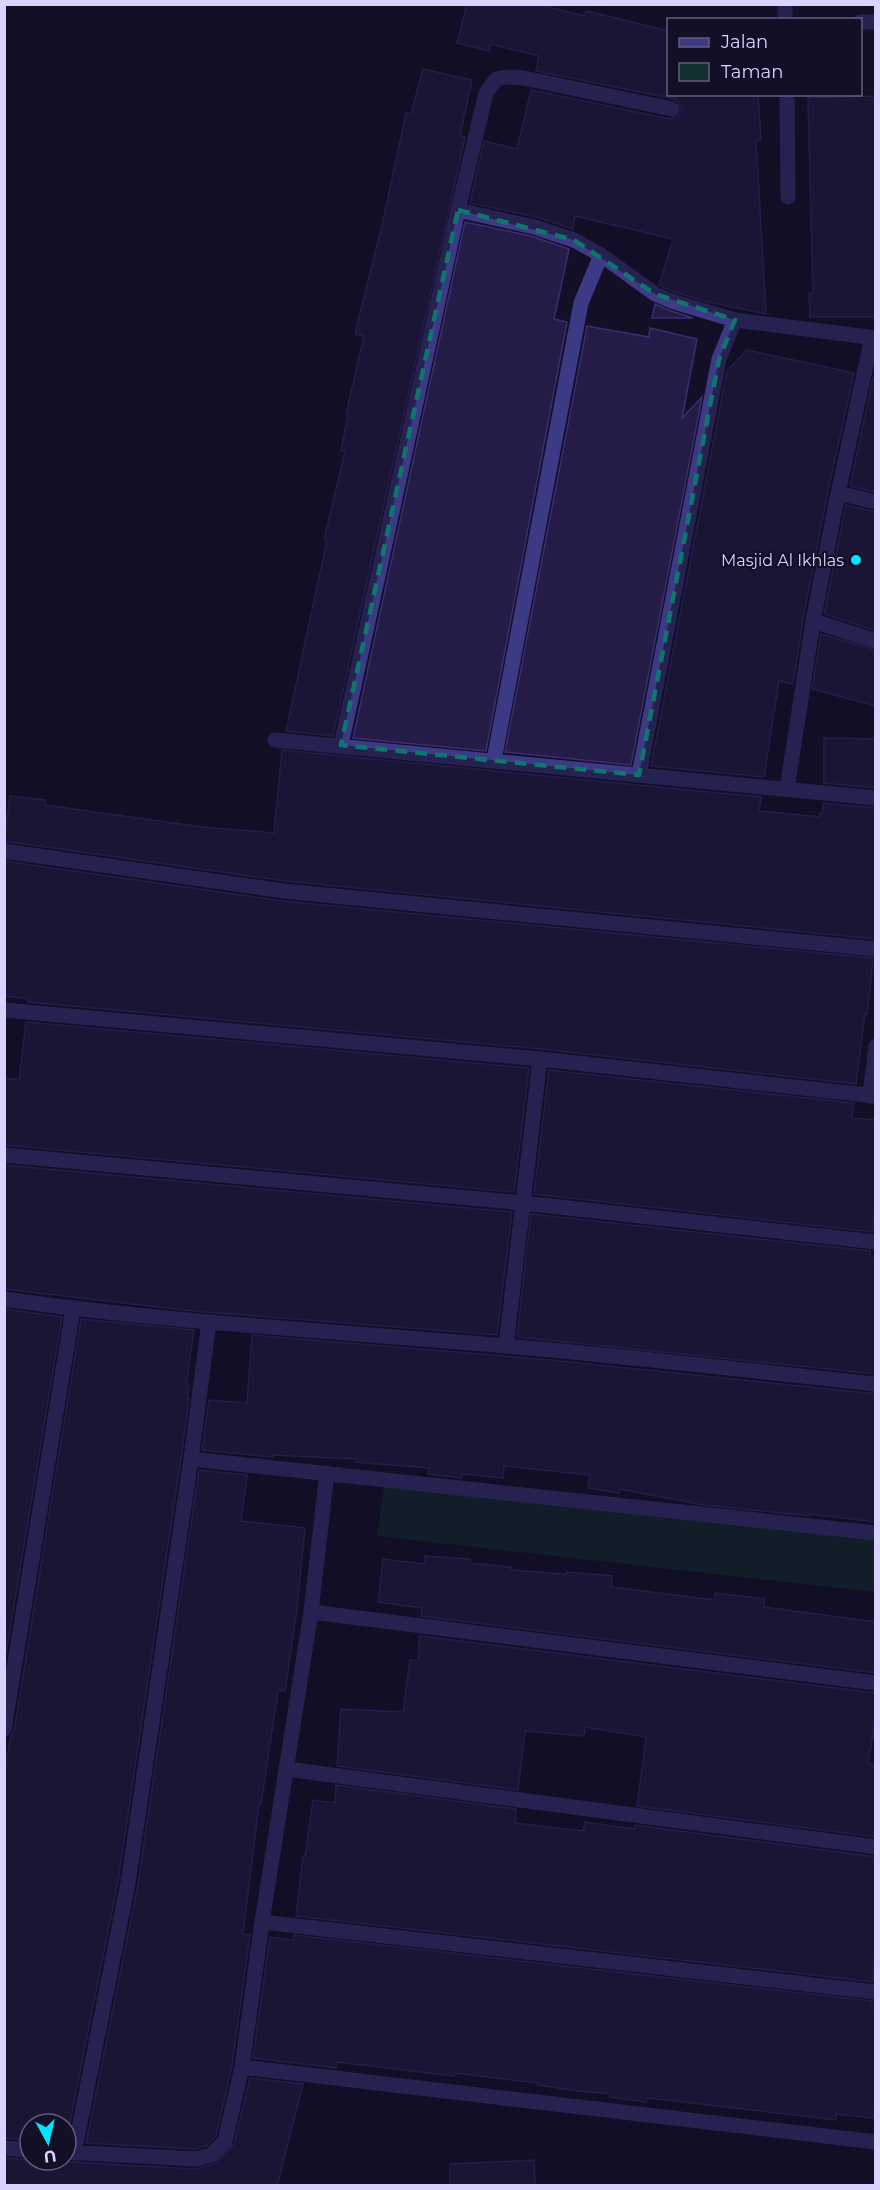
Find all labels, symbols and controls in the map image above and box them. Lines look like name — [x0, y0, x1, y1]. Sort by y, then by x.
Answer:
legend — [667, 18, 862, 96]
text: Jalan — [720, 31, 768, 53]
text: Taman — [721, 61, 783, 83]
place label: Masjid Al Ikhlas — [721, 551, 844, 570]
marker: Masjid Al Ikhlas — [849, 553, 863, 567]
north arrow — [18, 2112, 78, 2172]
text: U — [42, 2146, 58, 2167]

